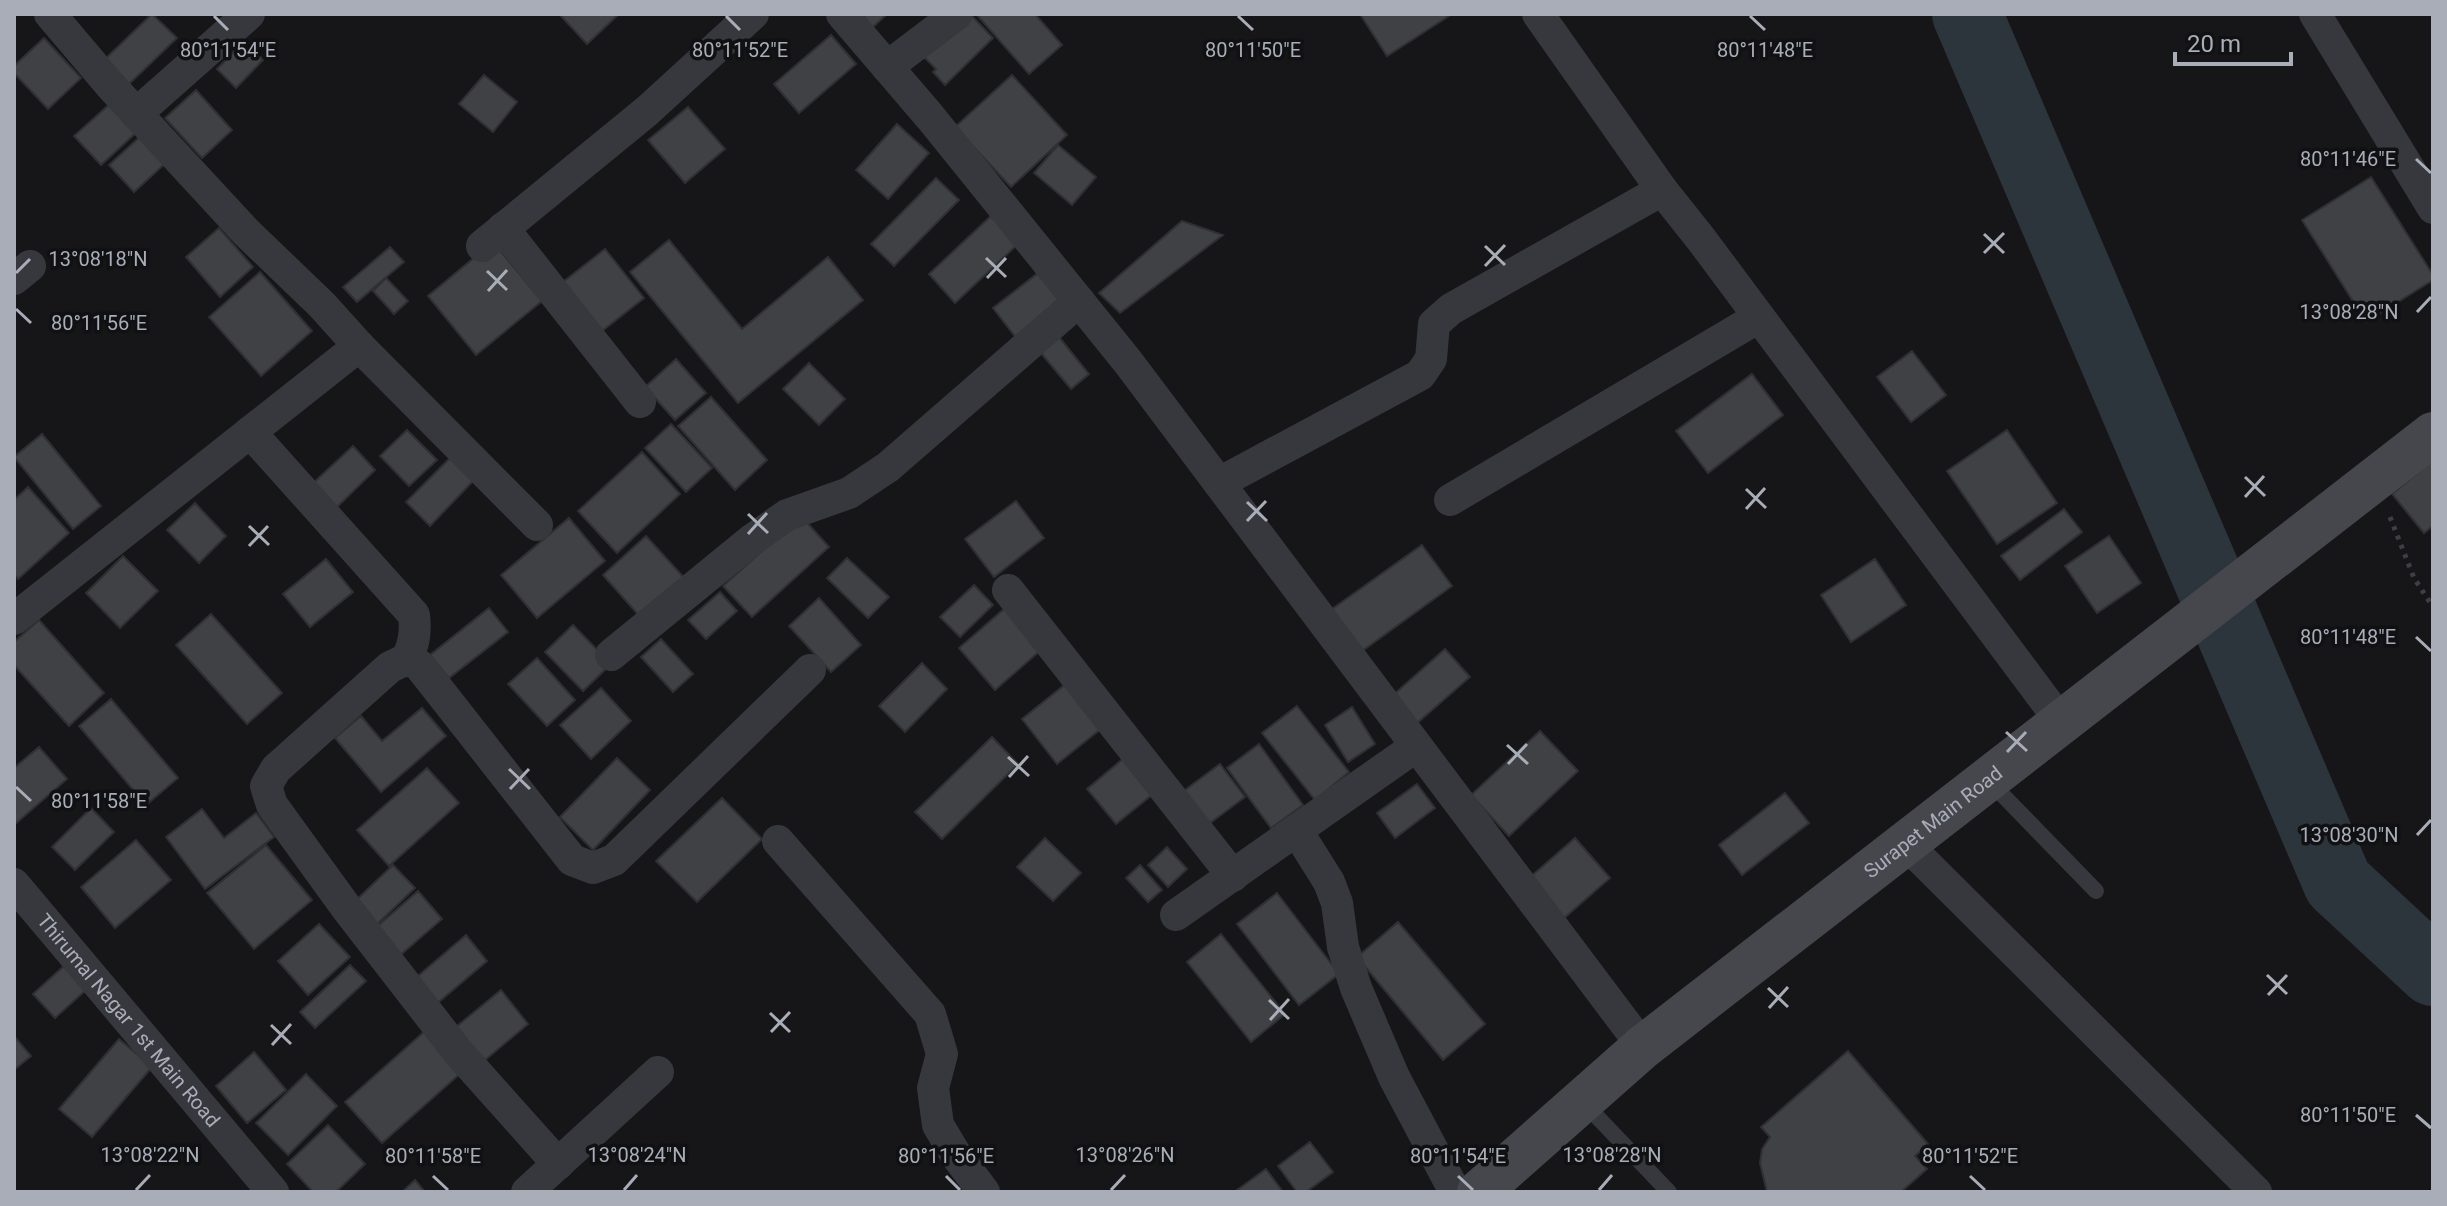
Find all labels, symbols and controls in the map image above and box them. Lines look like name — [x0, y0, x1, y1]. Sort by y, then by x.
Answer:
scale bar — [2175, 16, 2291, 66]
text: 20 m — [2187, 30, 2241, 58]
text: 80°11'54"E — [180, 38, 276, 62]
text: 80°11'52"E — [692, 38, 788, 62]
text: 80°11'50"E — [1205, 38, 1301, 62]
text: 80°11'48"E — [1717, 38, 1813, 62]
text: 80°11'46"E — [2300, 147, 2396, 171]
text: 13°08'18"N — [48, 247, 148, 271]
text: 13°08'28"N — [2299, 300, 2399, 324]
text: 80°11'56"E — [51, 311, 147, 335]
text: 80°11'48"E — [2300, 625, 2396, 649]
street label: Surapet Main Road — [1859, 761, 2007, 883]
text: 80°11'58"E — [51, 789, 147, 813]
text: 13°08'30"N — [2299, 823, 2399, 847]
street label: Thirumal Nagar 1st Main Road — [32, 909, 225, 1132]
text: 80°11'50"E — [2300, 1103, 2396, 1127]
text: 13°08'22"N — [100, 1143, 200, 1167]
text: 13°08'24"N — [587, 1143, 687, 1167]
text: 13°08'26"N — [1075, 1143, 1175, 1167]
text: 13°08'28"N — [1562, 1143, 1662, 1167]
text: 80°11'58"E — [385, 1144, 481, 1168]
text: 80°11'56"E — [898, 1144, 994, 1168]
text: 80°11'54"E — [1410, 1144, 1506, 1168]
text: 80°11'52"E — [1922, 1144, 2018, 1168]

